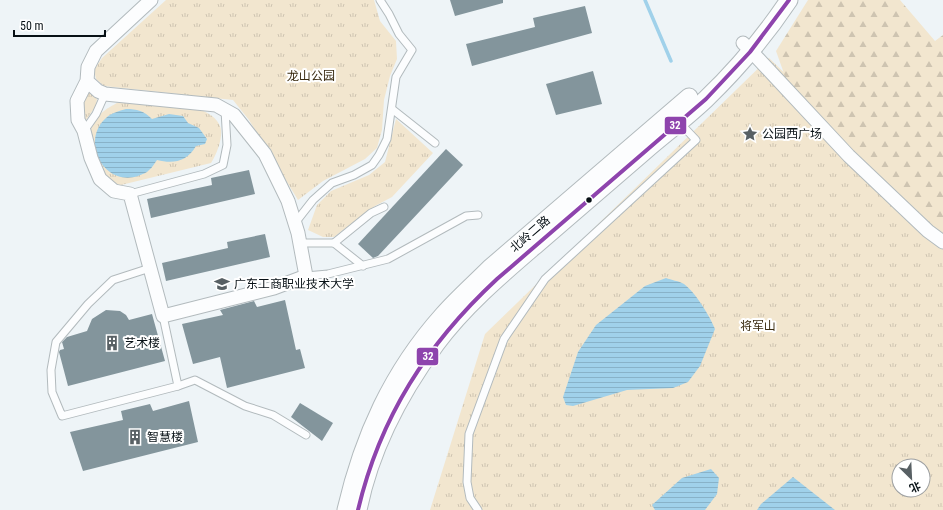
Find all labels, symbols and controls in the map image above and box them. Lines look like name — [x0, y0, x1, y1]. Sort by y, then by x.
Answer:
scale bar — [14, 12, 105, 38]
text: 50 m — [20, 19, 44, 33]
park label: 龙山公园 — [287, 69, 335, 83]
line badge: 32 — [664, 116, 687, 135]
text: 32 — [669, 119, 681, 132]
place icon: 公园西广场 — [741, 125, 759, 143]
place label: 公园西广场 — [762, 127, 822, 141]
unlabelled marker — [584, 195, 594, 205]
street label: 北岭二路 — [507, 213, 553, 255]
school or university icon: 广东工商职业技术大学 — [213, 275, 231, 293]
place label: 广东工商职业技术大学 — [234, 277, 354, 291]
park label: 将军山 — [740, 319, 776, 333]
building icon: 艺术楼 — [103, 334, 121, 352]
place label: 艺术楼 — [124, 336, 160, 350]
line badge: 32 — [416, 347, 439, 366]
text: 32 — [422, 350, 434, 363]
building icon: 智慧楼 — [126, 428, 144, 446]
place label: 智慧楼 — [147, 430, 183, 444]
north arrow — [891, 458, 931, 498]
text: 北 — [907, 479, 923, 495]

